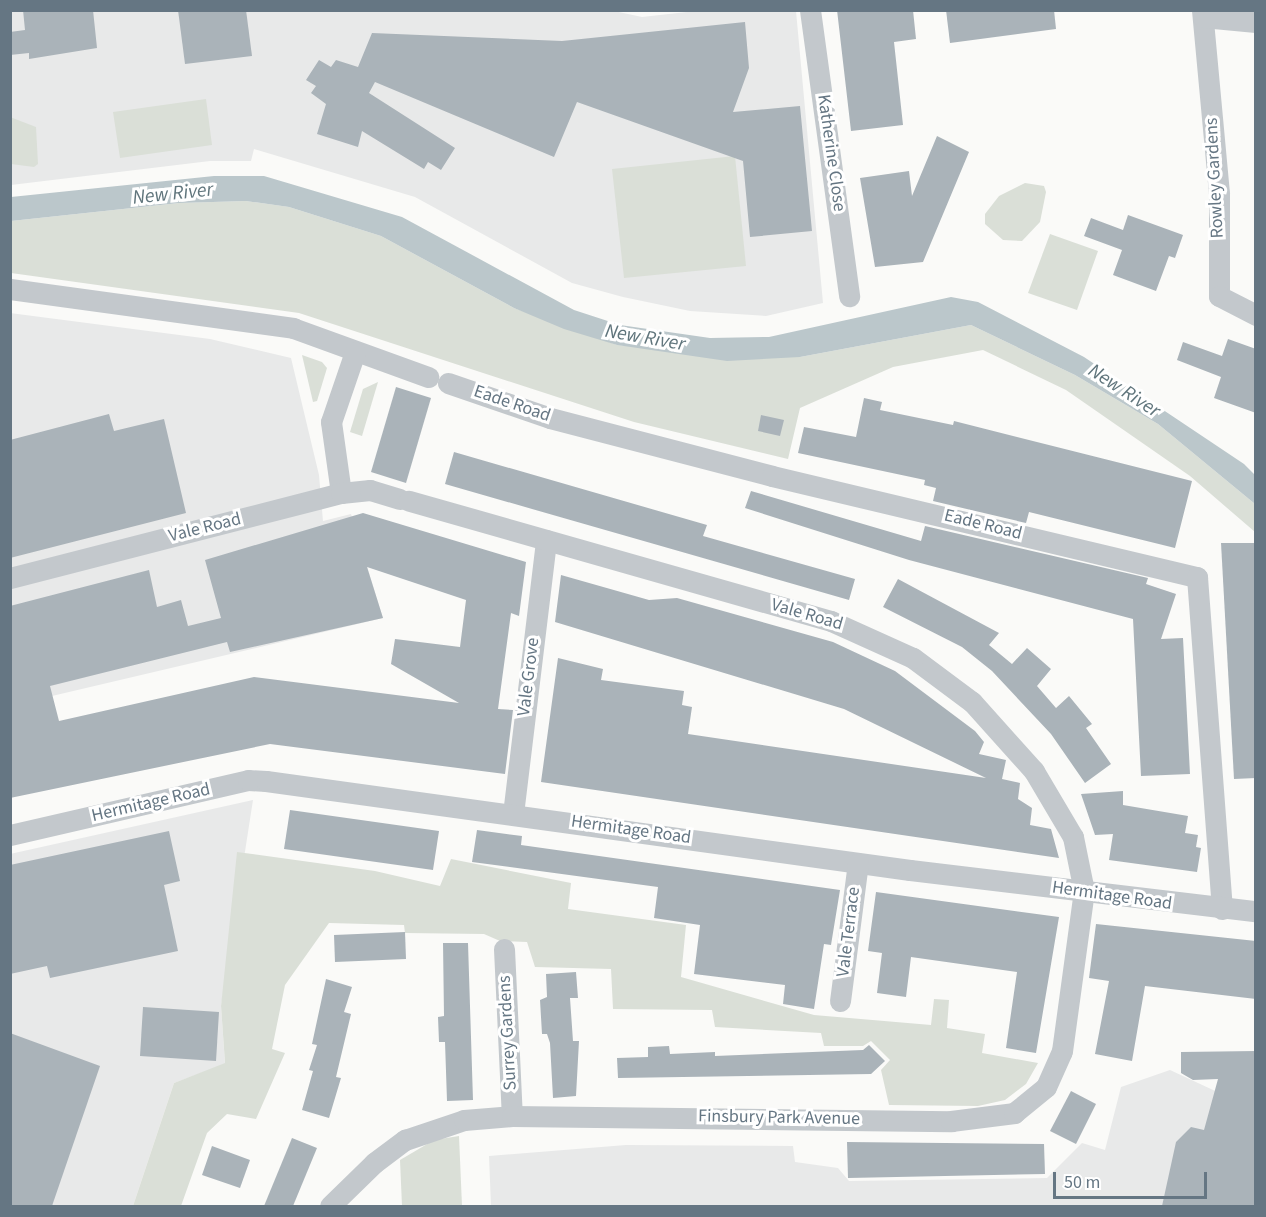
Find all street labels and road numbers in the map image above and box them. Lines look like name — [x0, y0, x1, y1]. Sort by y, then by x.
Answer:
street label: Katherine Close — [812, 93, 850, 213]
street label: Rowley Gardens — [1201, 117, 1229, 239]
street label: Eade Road — [471, 381, 553, 427]
street label: Eade Road — [942, 505, 1024, 545]
street label: Vale Road — [167, 509, 243, 547]
street label: Vale Road — [769, 594, 845, 636]
street label: Vale Grove — [513, 636, 545, 718]
street label: Hermitage Road — [90, 779, 212, 827]
street label: Hermitage Road — [570, 811, 692, 849]
street label: Hermitage Road — [1051, 877, 1173, 915]
street label: Vale Terrace — [833, 886, 865, 978]
street label: Surrey Gardens — [494, 975, 522, 1091]
street label: Finsbury Park Avenue — [698, 1106, 860, 1130]

